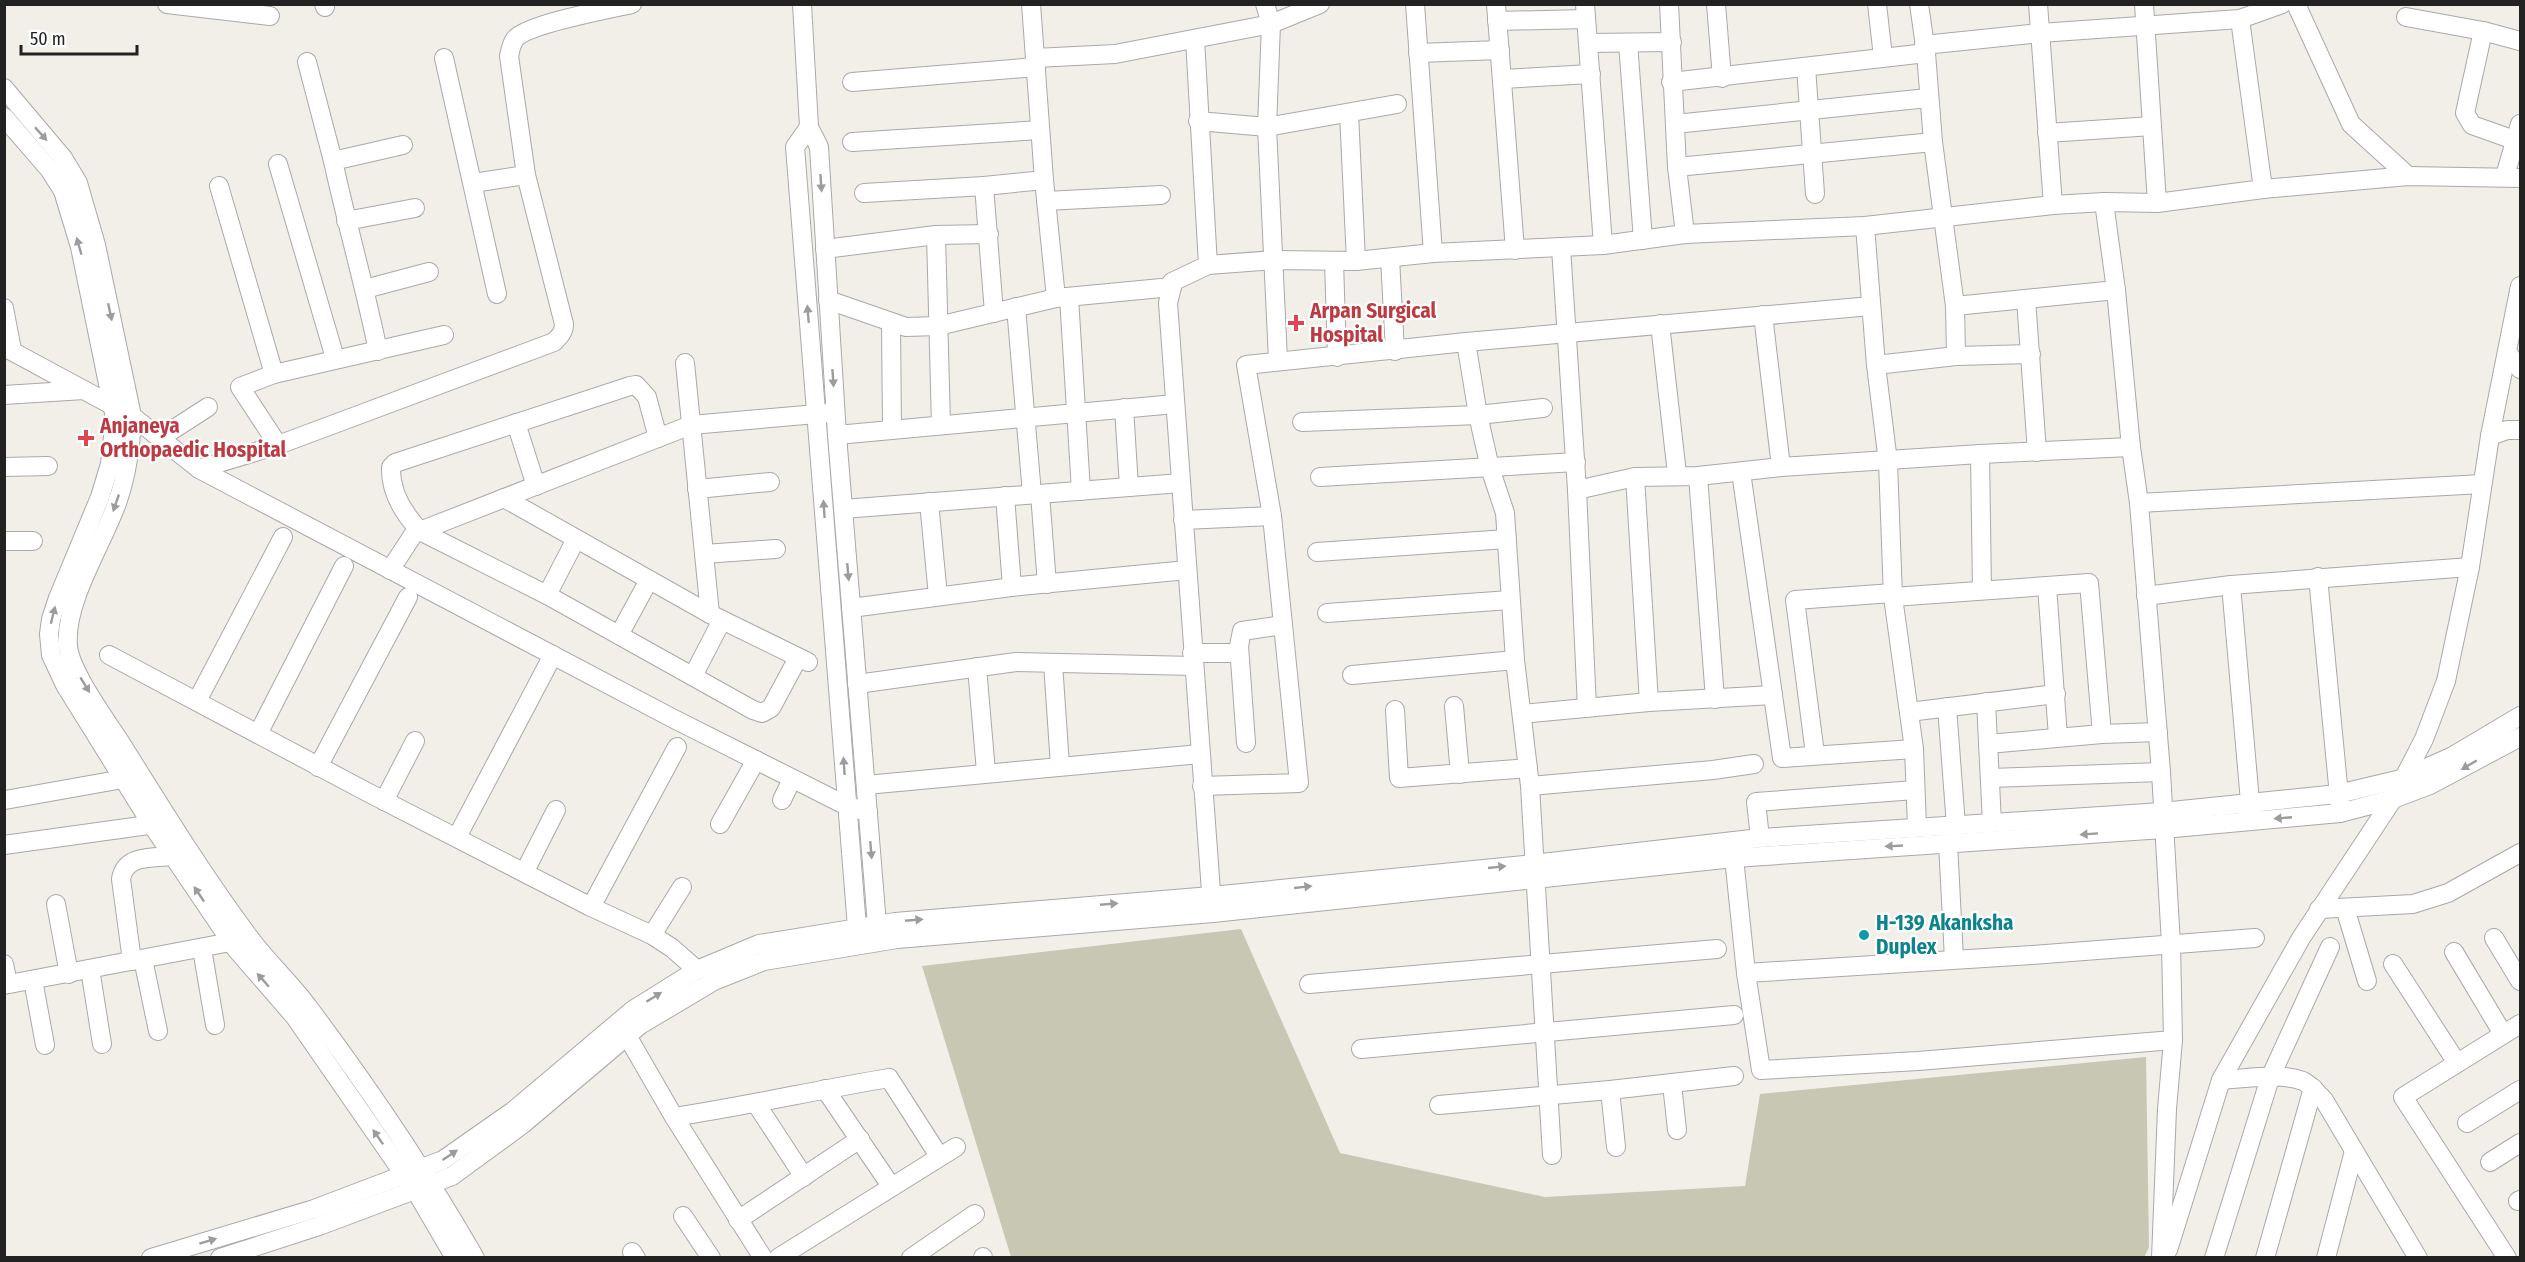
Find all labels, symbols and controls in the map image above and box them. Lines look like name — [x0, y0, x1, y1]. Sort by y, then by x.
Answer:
scale bar — [21, 18, 136, 56]
text: 50 m — [30, 28, 66, 50]
one-way arrow — [34, 126, 47, 141]
one-way arrow — [817, 174, 826, 193]
one-way arrow — [74, 237, 83, 255]
place label: Arpan Surgical Hospital — [1309, 298, 1436, 348]
one-way arrow — [106, 303, 115, 322]
one-way arrow — [804, 304, 813, 323]
marker: Arpan Surgical Hospital — [1287, 314, 1305, 332]
one-way arrow — [828, 368, 838, 387]
place label: Anjaneya Orthopaedic Hospital — [99, 413, 287, 463]
marker: Anjaneya Orthopaedic Hospital — [77, 429, 95, 447]
one-way arrow — [111, 494, 121, 512]
one-way arrow — [819, 499, 828, 518]
one-way arrow — [844, 563, 853, 582]
one-way arrow — [49, 606, 59, 624]
one-way arrow — [80, 677, 90, 694]
one-way arrow — [839, 756, 849, 775]
one-way arrow — [2460, 760, 2477, 770]
one-way arrow — [2274, 813, 2293, 823]
one-way arrow — [2080, 829, 2099, 839]
one-way arrow — [866, 841, 876, 860]
one-way arrow — [1885, 842, 1904, 851]
one-way arrow — [1488, 862, 1507, 872]
one-way arrow — [1294, 882, 1313, 892]
one-way arrow — [193, 885, 204, 902]
one-way arrow — [1099, 899, 1118, 909]
place label: H-139 Akanksha Duplex — [1876, 910, 2013, 960]
one-way arrow — [905, 915, 924, 925]
marker: H-139 Akanksha Duplex — [1857, 928, 1871, 942]
one-way arrow — [257, 973, 270, 988]
one-way arrow — [645, 991, 661, 1003]
one-way arrow — [372, 1130, 384, 1146]
one-way arrow — [442, 1149, 458, 1161]
one-way arrow — [199, 1236, 217, 1245]

